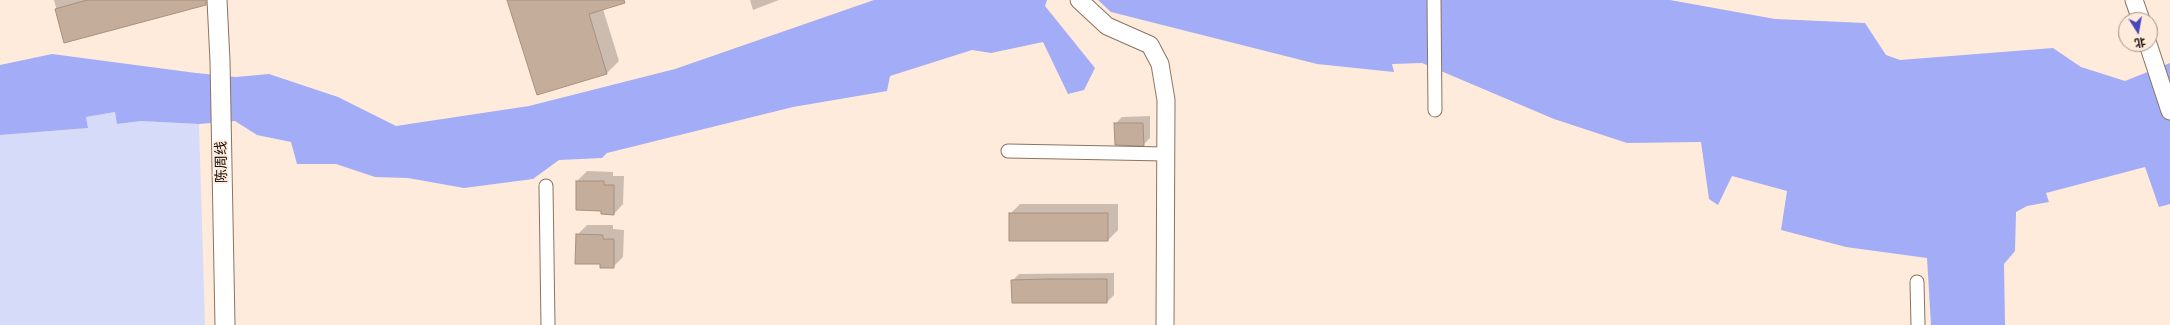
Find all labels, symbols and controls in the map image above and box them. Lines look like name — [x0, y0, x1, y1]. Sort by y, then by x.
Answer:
north arrow — [2118, 12, 2158, 52]
text: 北 — [2134, 36, 2147, 50]
street label: 陈周线 — [213, 141, 231, 183]

